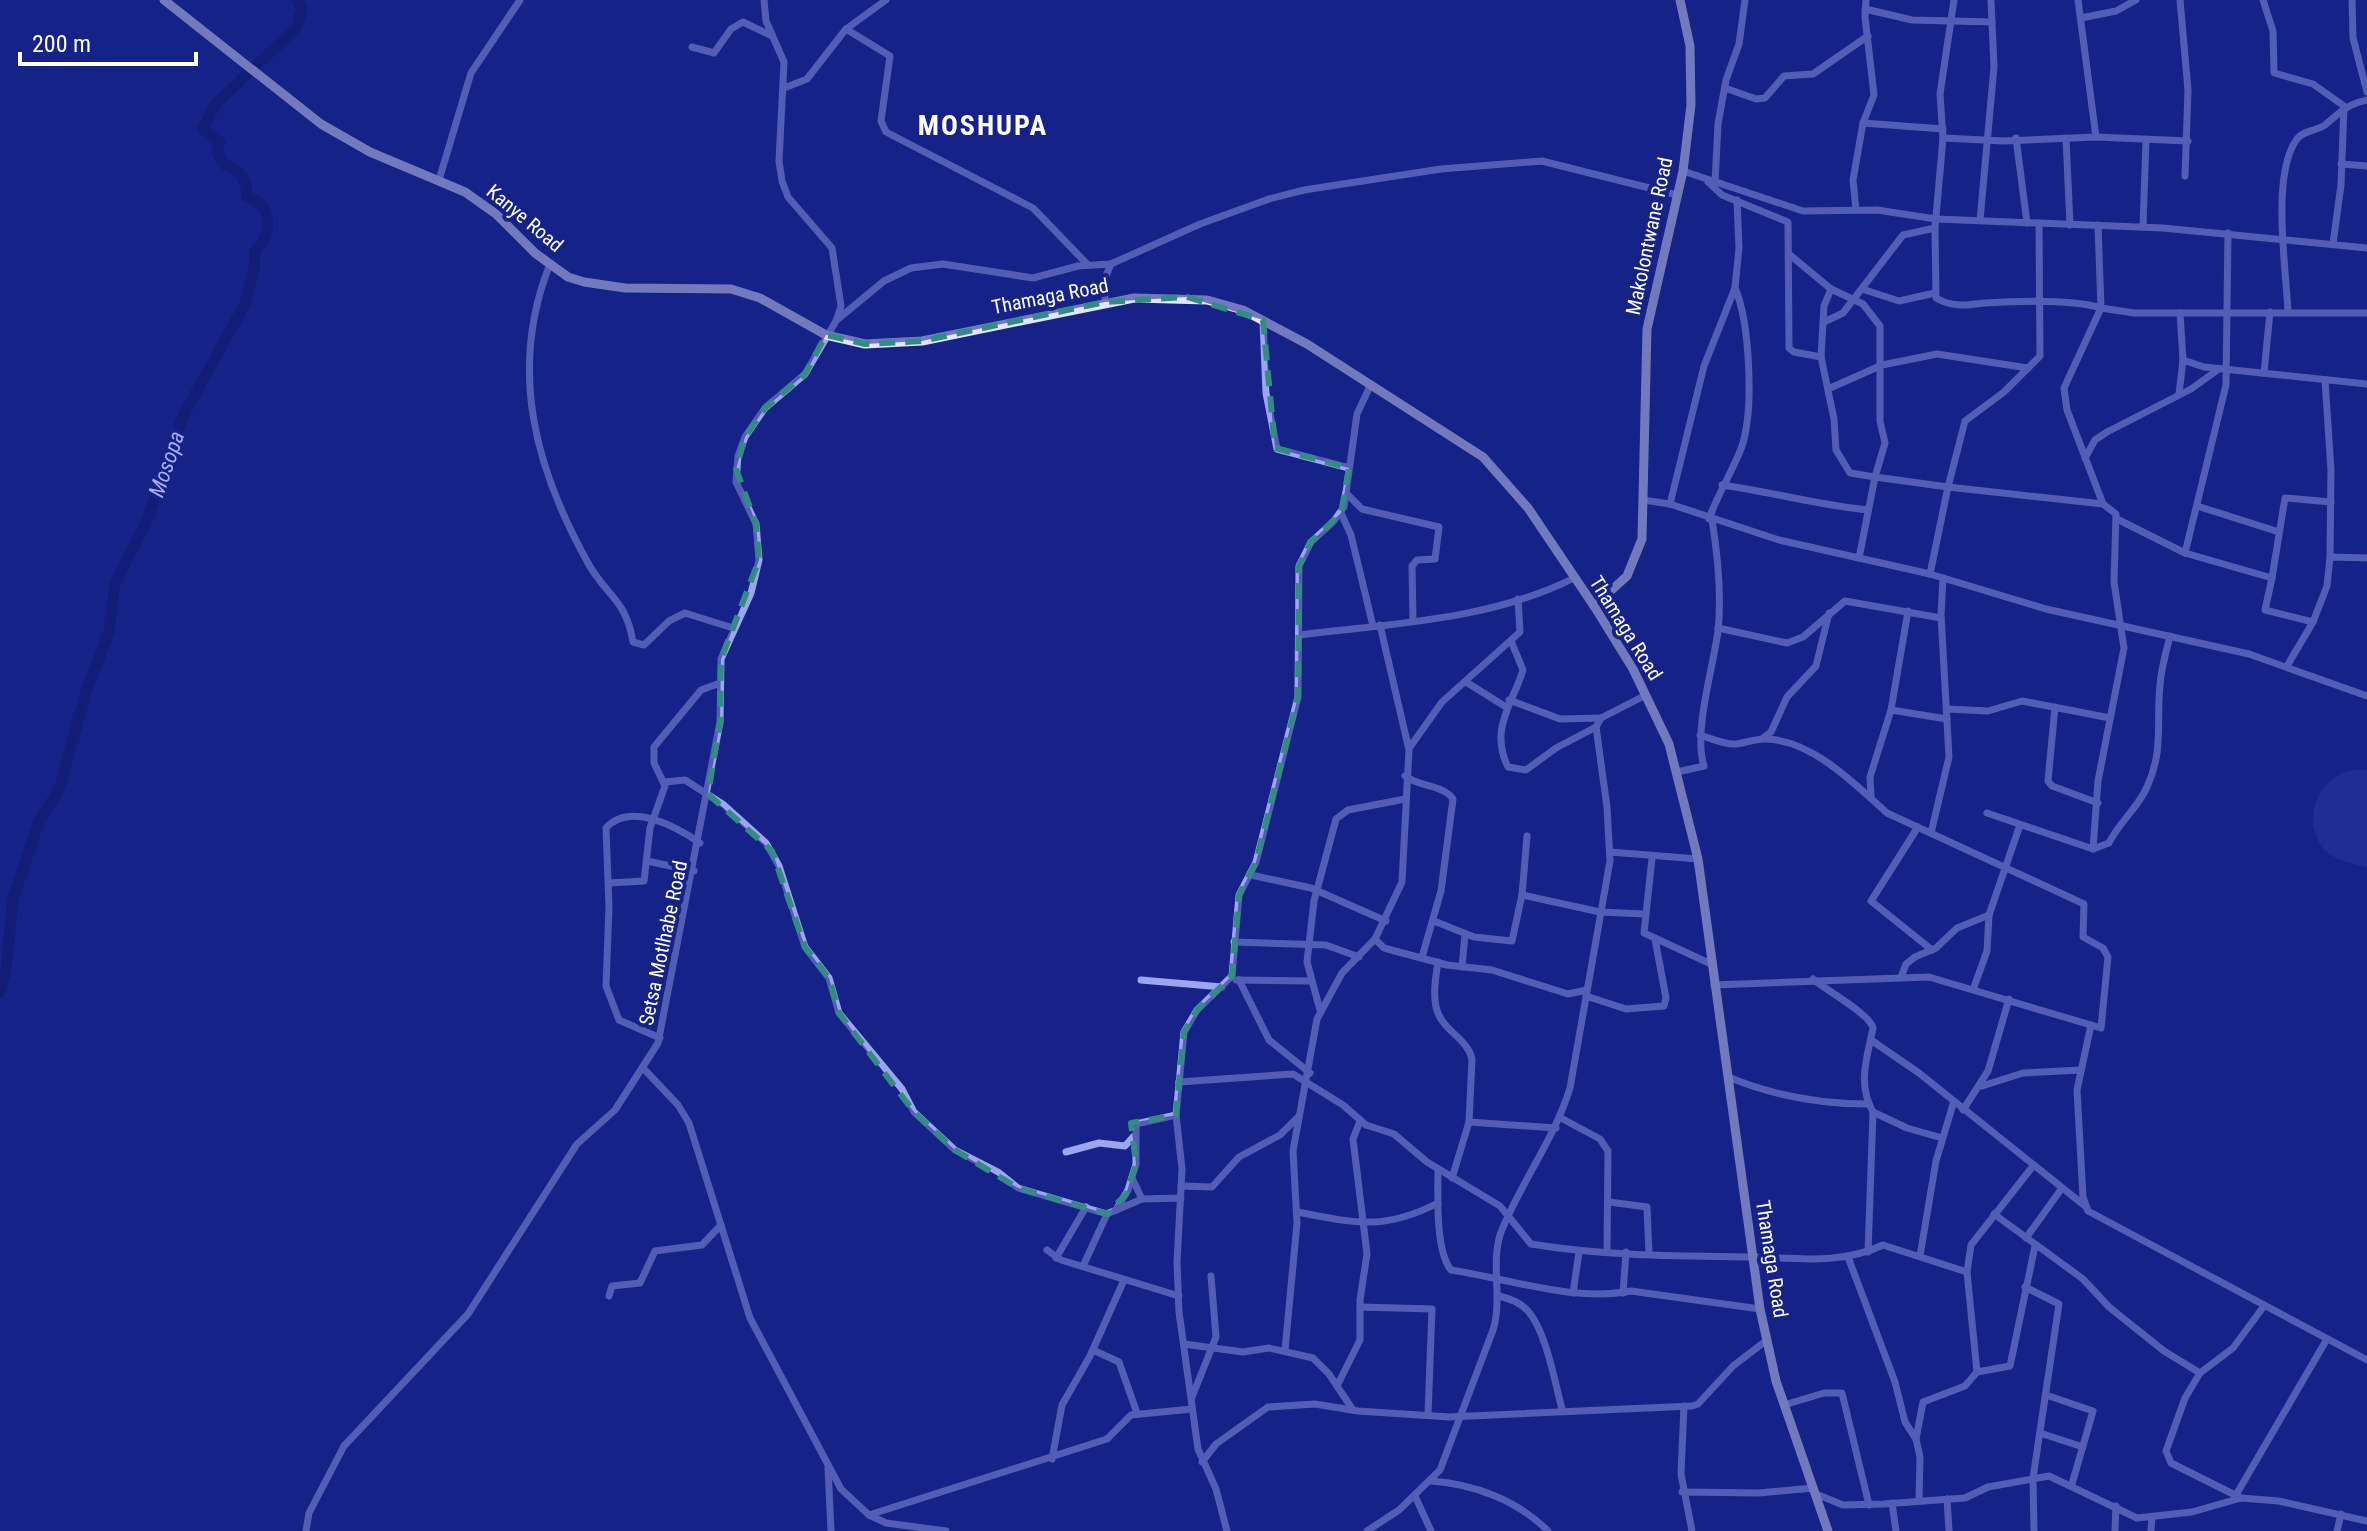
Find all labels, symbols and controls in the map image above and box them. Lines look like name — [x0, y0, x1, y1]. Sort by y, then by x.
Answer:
scale bar — [20, 16, 196, 66]
text: 200 m — [32, 30, 91, 58]
district label: MOSHUPA — [918, 109, 1048, 142]
street label: Makolontwane Road — [1621, 155, 1677, 317]
street label: Kanye Road — [482, 179, 568, 257]
street label: Thamaga Road — [990, 273, 1110, 319]
water label: Mosopa — [144, 428, 189, 500]
street label: Thamaga Road — [1584, 571, 1668, 685]
street label: Setsa Motlhabe Road — [634, 858, 692, 1028]
street label: Thamaga Road — [1751, 1199, 1793, 1319]

